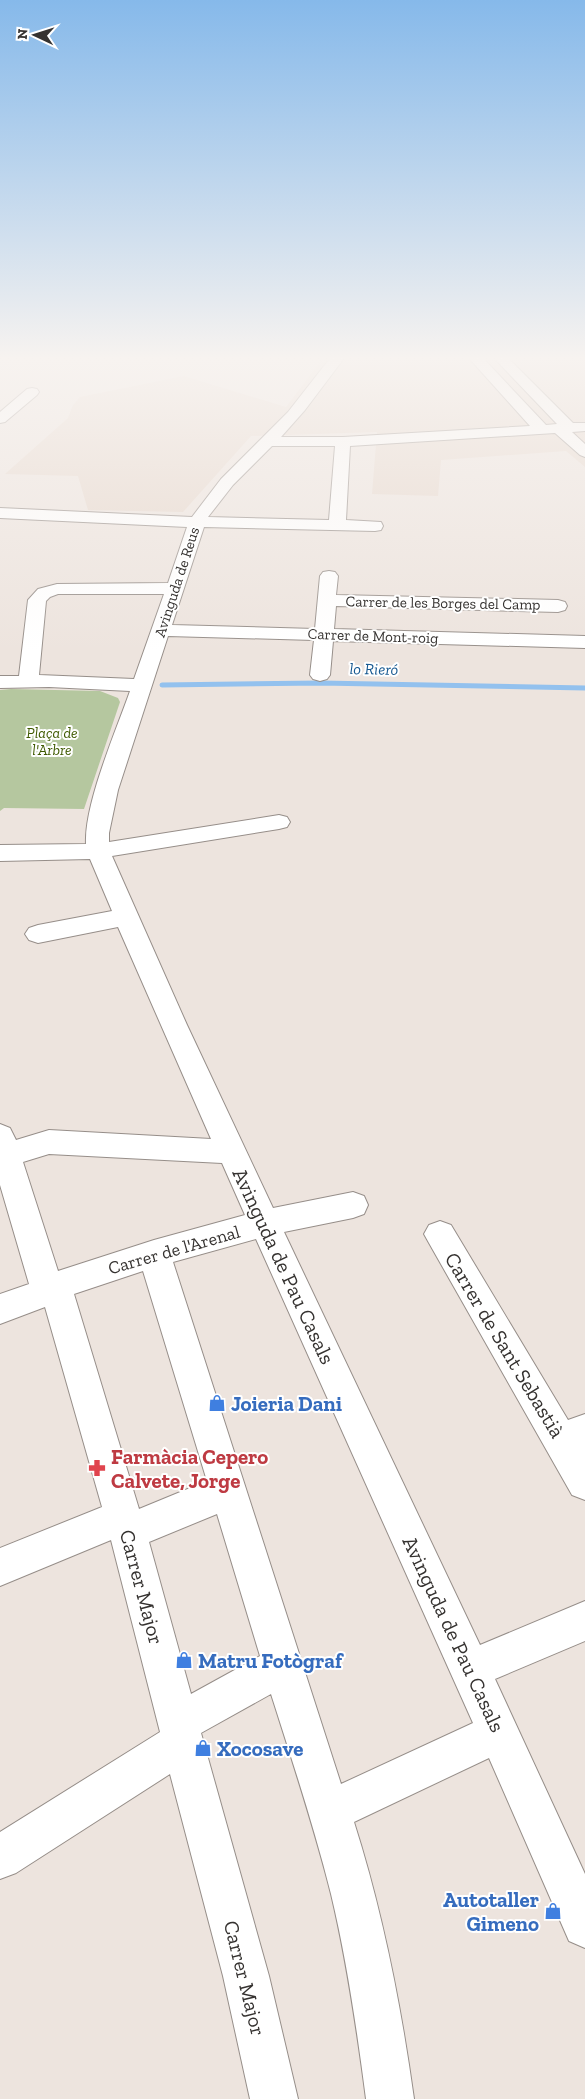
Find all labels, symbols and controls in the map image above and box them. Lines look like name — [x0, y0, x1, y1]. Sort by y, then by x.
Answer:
north arrow — [10, 10, 60, 60]
text: N — [14, 28, 31, 40]
street label: Avinguda de Reus — [151, 525, 203, 639]
street label: Carrer de les Borges del Camp — [345, 592, 541, 614]
street label: Carrer de Mont-roig — [307, 625, 439, 647]
water label: lo Rieró — [349, 659, 399, 679]
park label: Plaça de l'Arbre — [26, 724, 78, 759]
street label: Avinguda de Pau Casals — [228, 1164, 340, 1368]
street label: Carrer de l'Arenal — [106, 1221, 243, 1279]
street label: Carrer de Sant Sebastià — [440, 1248, 570, 1442]
place label: Joieria Dani — [231, 1391, 342, 1416]
shop icon: Joieria Dani — [207, 1393, 227, 1413]
place label: Farmàcia Cepero Calvete, Jorge — [111, 1444, 268, 1493]
pharmacy icon: Farmàcia Cepero Calvete, Jorge — [87, 1458, 107, 1478]
street label: Carrer Major — [114, 1527, 169, 1647]
street label: Avinguda de Pau Casals — [398, 1532, 510, 1736]
place label: Matru Fotògraf — [198, 1648, 344, 1673]
shop icon: Matru Fotògraf — [174, 1650, 194, 1670]
place label: Xocosave — [217, 1736, 303, 1761]
shop icon: Xocosave — [193, 1738, 213, 1758]
place label: Autotaller Gimeno — [443, 1887, 539, 1936]
shop icon: Autotaller Gimeno — [543, 1901, 563, 1921]
street label: Carrer Major — [218, 1918, 271, 2038]

